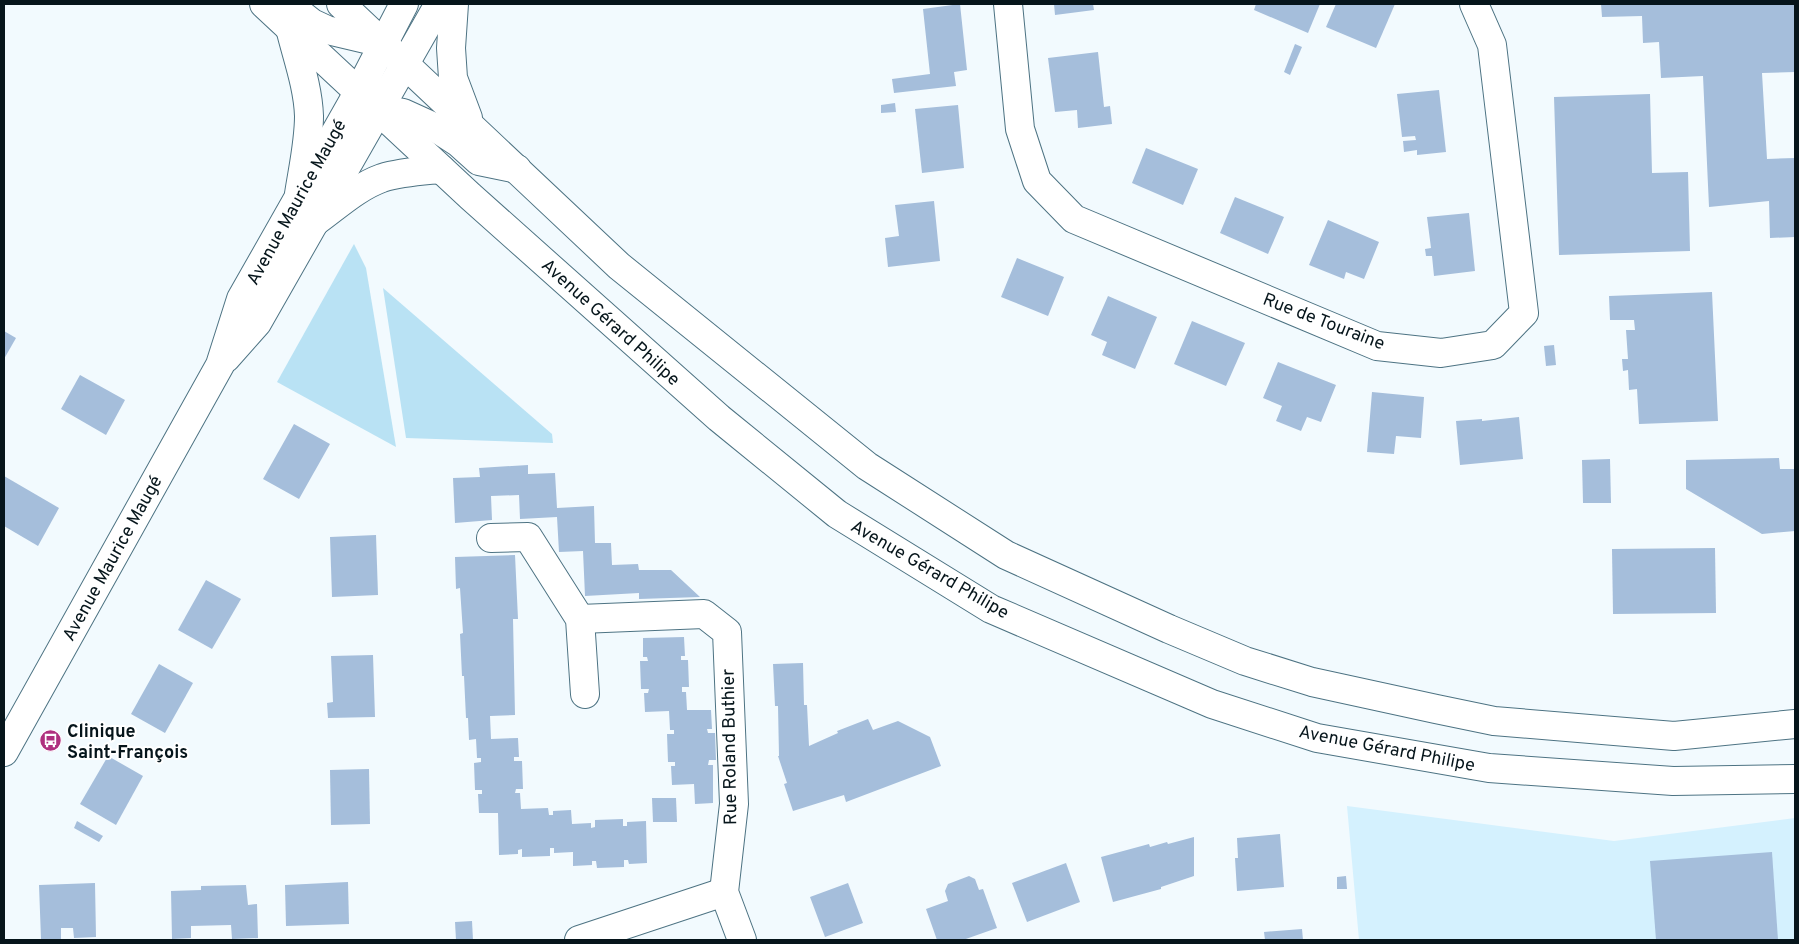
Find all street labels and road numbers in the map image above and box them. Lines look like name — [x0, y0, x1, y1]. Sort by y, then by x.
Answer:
street label: Avenue Maurice Maugé — [242, 116, 352, 290]
street label: Avenue Gérard Philipe — [536, 255, 684, 392]
street label: Rue de Touraine — [1259, 289, 1388, 356]
street label: Avenue Maurice Maugé — [58, 472, 168, 646]
street label: Avenue Gérard Philipe — [846, 516, 1013, 625]
street label: Rue Roland Buthier — [718, 669, 743, 825]
street label: Avenue Gérard Philipe — [1297, 721, 1477, 778]

